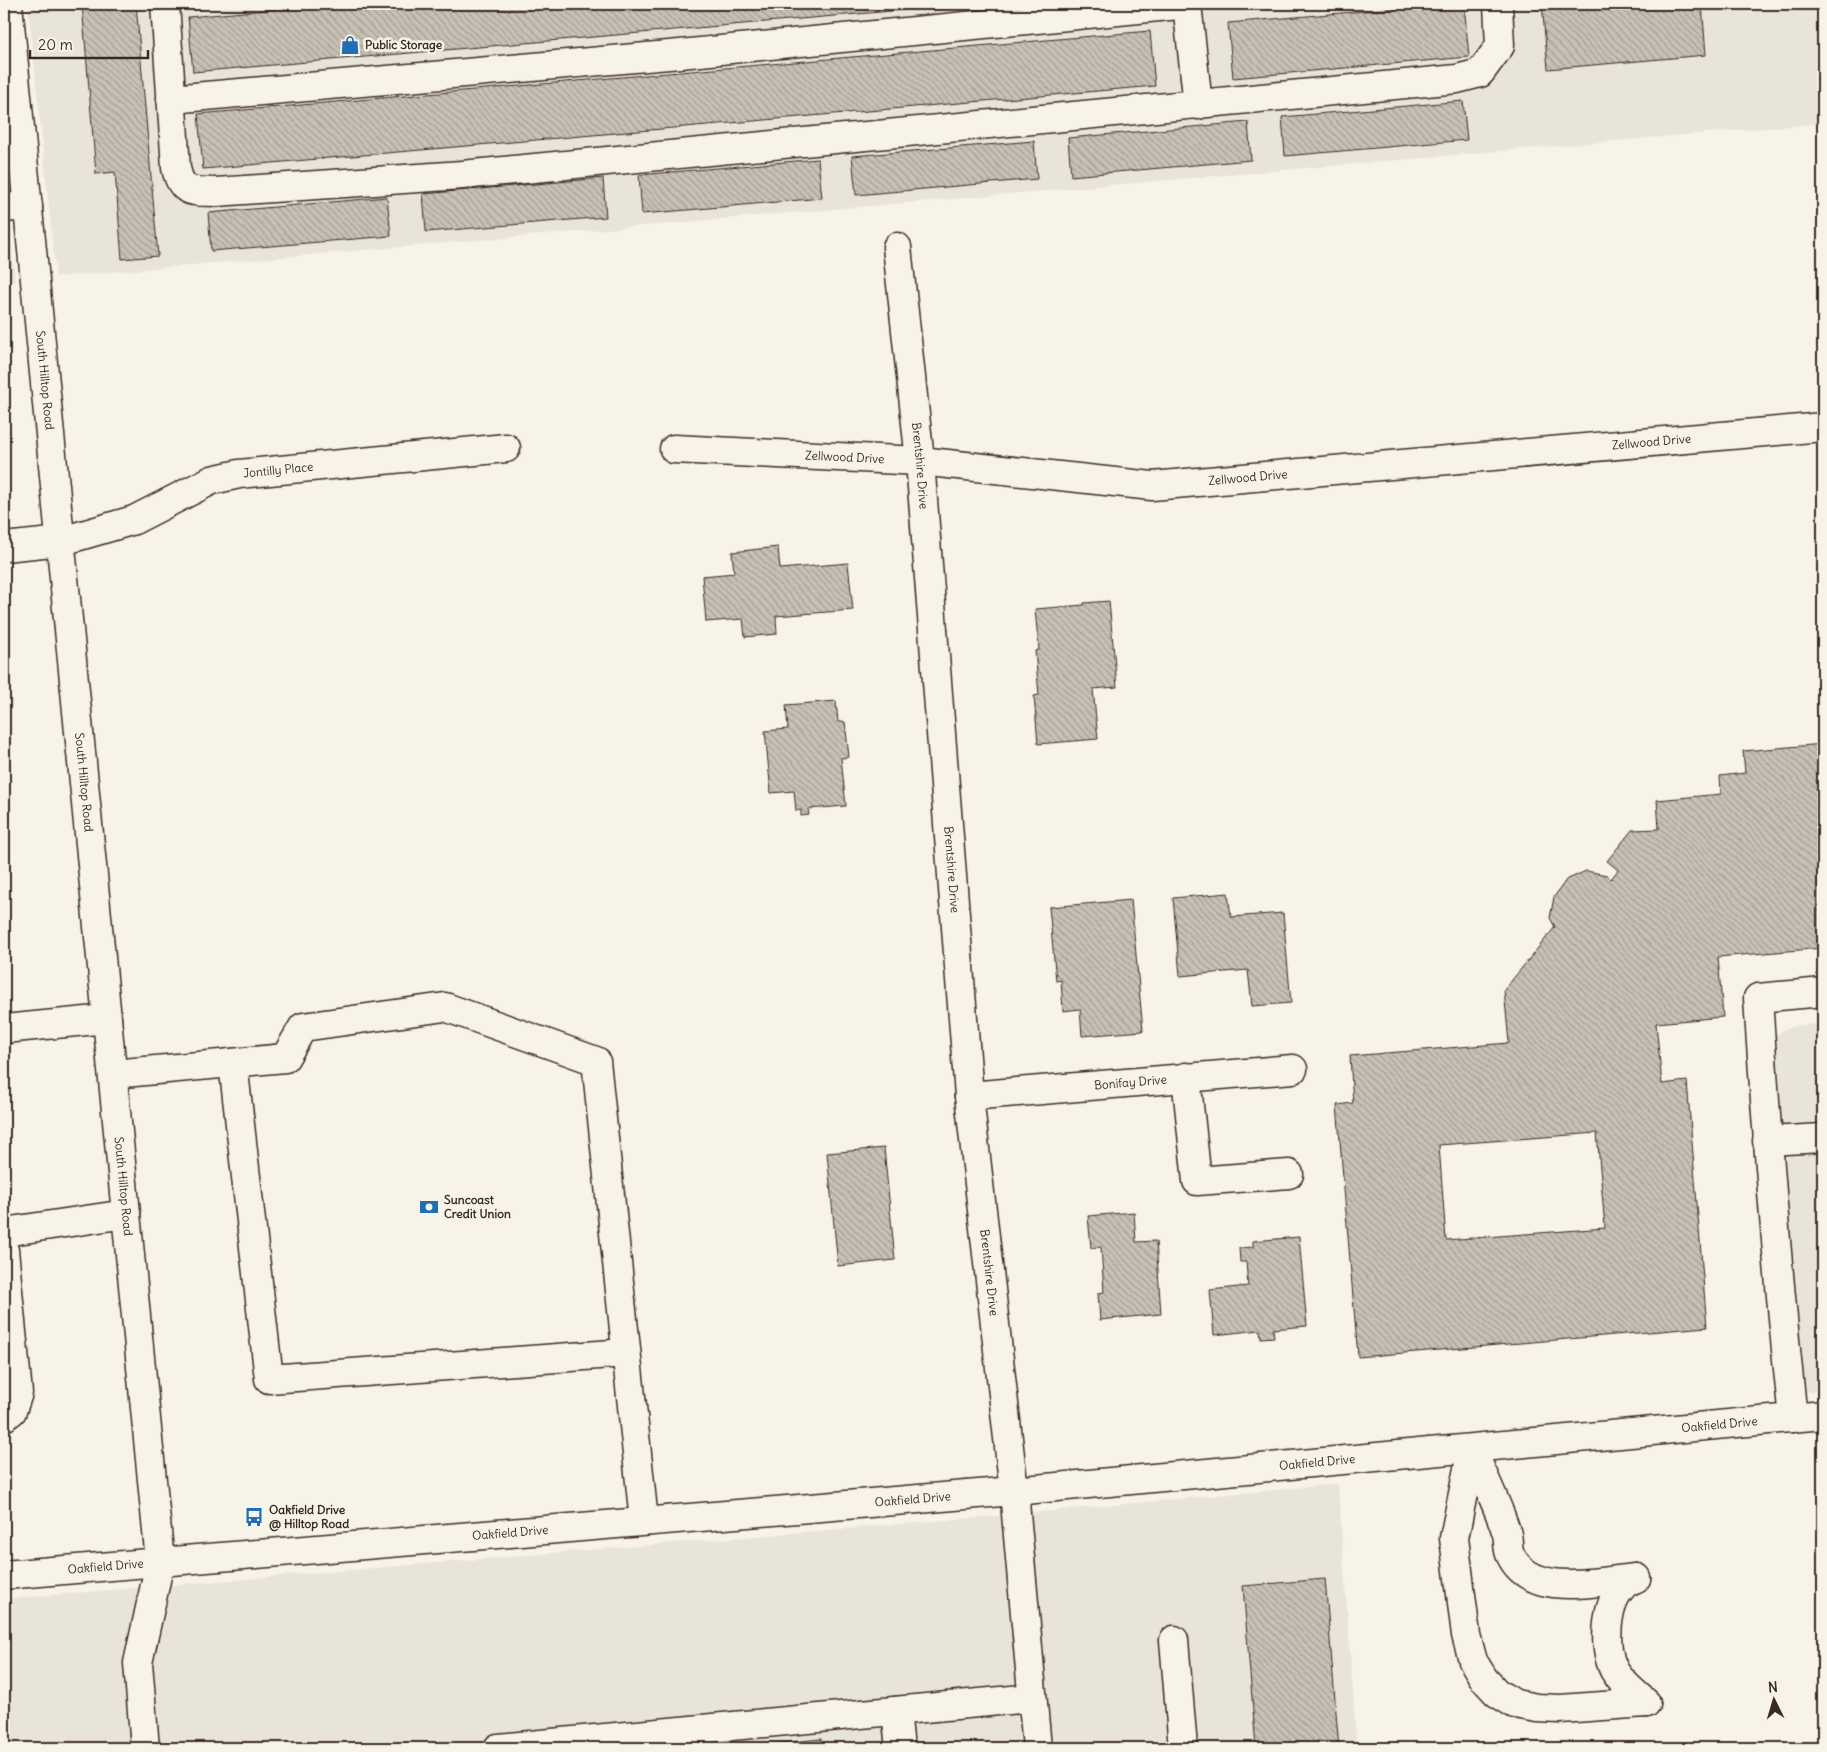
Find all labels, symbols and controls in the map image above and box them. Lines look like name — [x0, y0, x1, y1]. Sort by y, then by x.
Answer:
scale bar — [30, 28, 148, 60]
shop icon: Public Storage — [339, 34, 361, 56]
text: 20 m — [38, 35, 73, 54]
place label: Public Storage — [365, 37, 443, 53]
street label: South Hilltop Road — [33, 330, 58, 431]
street label: Brentshire Drive — [909, 422, 932, 510]
street label: Zellwood Drive — [1611, 431, 1692, 453]
street label: Zellwood Drive — [805, 447, 885, 466]
street label: Jontilly Place — [242, 459, 314, 481]
street label: Zellwood Drive — [1208, 466, 1288, 488]
street label: South Hilltop Road — [72, 732, 97, 833]
street label: Brentshire Drive — [941, 825, 963, 914]
street label: Bonifay Drive — [1093, 1072, 1167, 1093]
street label: South Hilltop Road — [112, 1136, 136, 1237]
place label: Suncoast Credit Union — [444, 1192, 511, 1221]
bank icon: Suncoast Credit Union — [418, 1196, 440, 1218]
street label: Brentshire Drive — [977, 1229, 1002, 1317]
street label: Oakfield Drive — [1681, 1413, 1758, 1435]
street label: Oakfield Drive — [1278, 1451, 1356, 1473]
street label: Oakfield Drive — [874, 1488, 952, 1510]
place label: Oakfield Drive @ Hilltop Road — [269, 1502, 349, 1532]
bus stop icon: Oakfield Drive @ Hilltop Road — [243, 1506, 265, 1528]
street label: Oakfield Drive — [472, 1522, 549, 1543]
street label: Oakfield Drive — [67, 1555, 144, 1577]
north arrow — [1750, 1674, 1800, 1724]
text: N — [1767, 1678, 1778, 1696]

